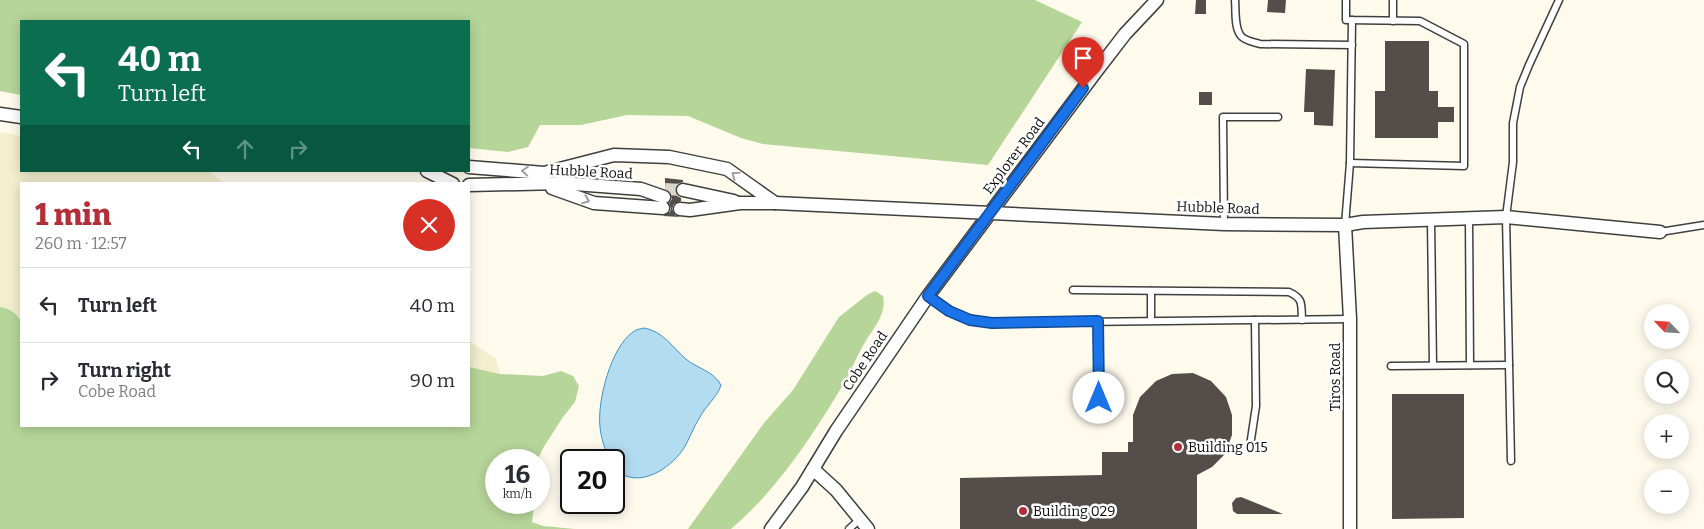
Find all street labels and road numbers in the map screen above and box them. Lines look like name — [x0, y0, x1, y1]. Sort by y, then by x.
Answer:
street label: Explorer Road — [980, 114, 1048, 198]
street label: Hubble Road — [549, 161, 633, 183]
street label: Hubble Road — [1176, 198, 1260, 218]
street label: Cobe Road — [839, 328, 891, 394]
street label: Tiros Road — [1327, 343, 1344, 411]

